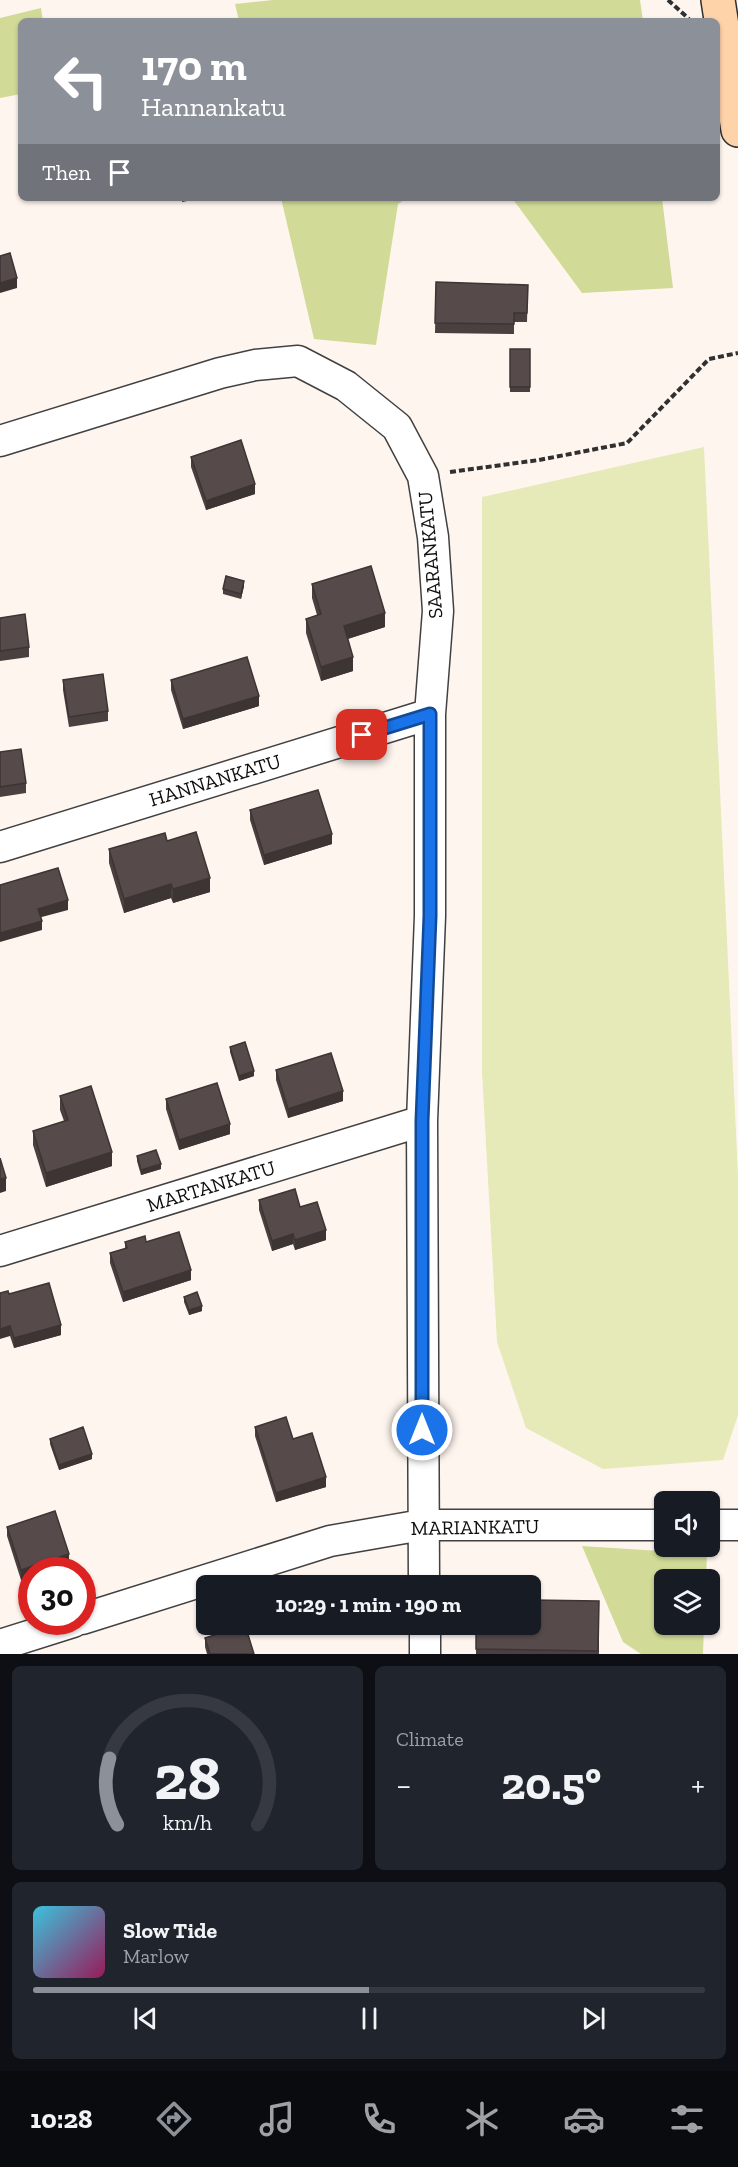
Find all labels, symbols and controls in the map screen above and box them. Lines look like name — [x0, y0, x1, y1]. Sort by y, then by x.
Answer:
text: 170 m — [141, 40, 247, 91]
icon: left — [42, 42, 120, 120]
text: Hannankatu — [141, 91, 286, 123]
icon: arrive — [103, 156, 136, 189]
text: Then — [42, 159, 91, 186]
street label: SAARANKATU — [412, 490, 448, 620]
pin — [336, 709, 387, 760]
icon: arrive — [345, 718, 378, 751]
street label: HANNANKATU — [146, 749, 284, 811]
street label: MARTANKATU — [144, 1155, 278, 1217]
position arrow — [390, 1398, 454, 1462]
map controls — [654, 1491, 720, 1635]
button: sound — [654, 1491, 720, 1557]
street label: MARIANKATU — [411, 1514, 539, 1540]
speed limit sign: 30 — [18, 1557, 96, 1635]
button: layers — [654, 1569, 720, 1635]
text: 10:29 · 1 min · 190 m — [276, 1591, 461, 1618]
text: Climate — [396, 1727, 464, 1751]
text: 28 — [154, 1740, 221, 1815]
text: 20.5° — [501, 1757, 601, 1811]
text: − — [396, 1765, 411, 1804]
text: + — [691, 1765, 705, 1804]
text: km/h — [163, 1810, 212, 1835]
text: Slow Tide — [123, 1917, 217, 1944]
text: Marlow — [123, 1944, 189, 1968]
icon: previous — [129, 2002, 162, 2035]
icon: pause — [353, 2002, 386, 2035]
icon: next — [577, 2002, 610, 2035]
icon: directions — [153, 2098, 195, 2140]
icon: music — [256, 2098, 298, 2140]
icon: phone — [358, 2098, 400, 2140]
icon: climate — [461, 2098, 503, 2140]
icon: car — [563, 2098, 605, 2140]
icon: filters — [666, 2098, 708, 2140]
text: 10:28 — [30, 2103, 92, 2135]

